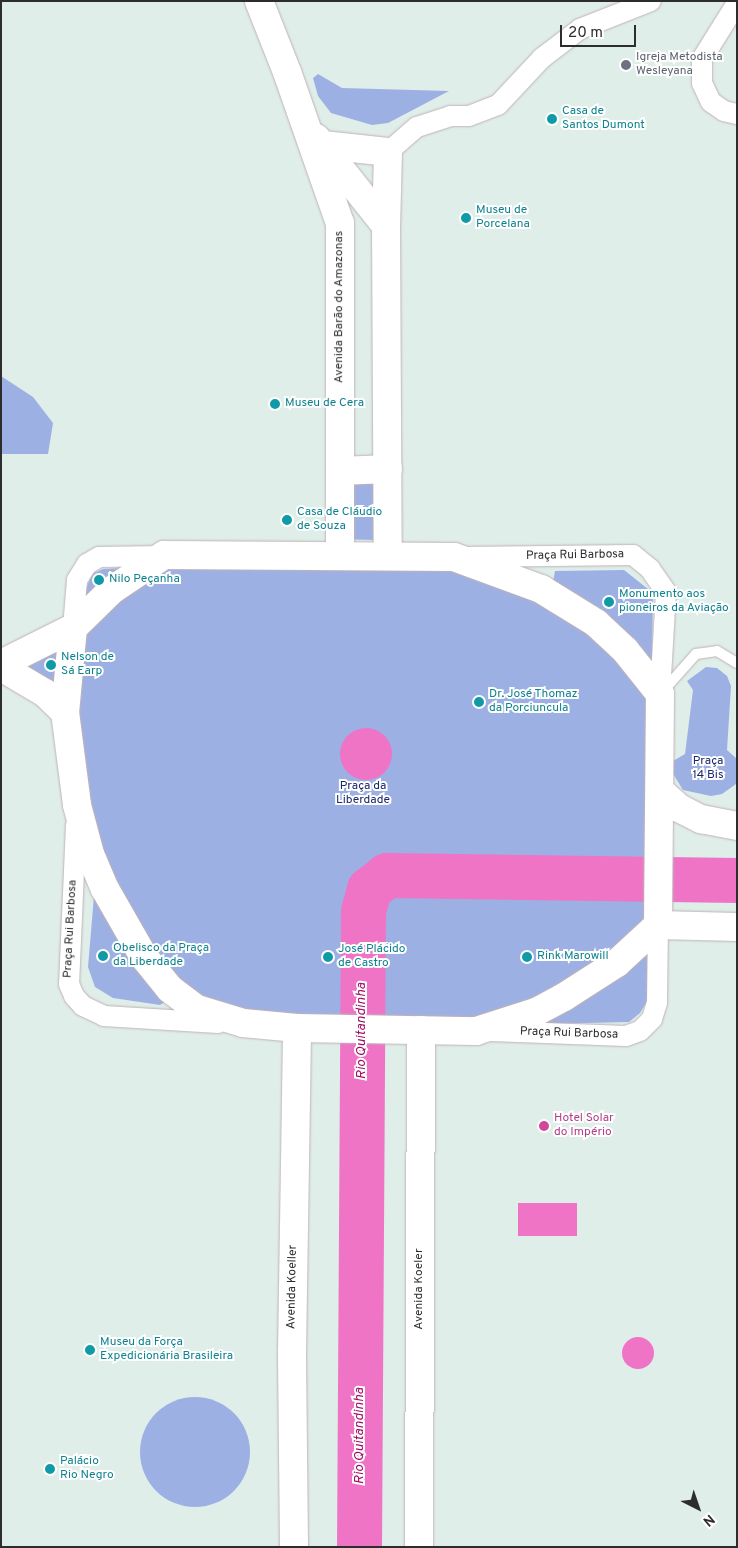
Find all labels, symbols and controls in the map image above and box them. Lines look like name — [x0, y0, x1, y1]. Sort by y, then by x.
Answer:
scale bar — [563, 15, 639, 47]
text: 20 m — [568, 24, 603, 43]
place label: Igreja Metodista Wesleyana — [636, 51, 723, 79]
marker: Igreja Metodista Wesleyana — [620, 59, 632, 71]
place label: Casa de Santos Dumont — [562, 105, 645, 133]
marker: Casa de Santos Dumont — [546, 113, 558, 125]
place label: Museu de Porcelana — [476, 204, 530, 232]
marker: Museu de Porcelana — [460, 212, 472, 224]
street label: Avenida Barão do Amazonas — [333, 231, 347, 383]
place label: Museu de Cera — [285, 397, 364, 411]
marker: Museu de Cera — [269, 398, 281, 410]
place label: Casa de Cláudio de Souza — [297, 506, 382, 534]
marker: Casa de Cláudio de Souza — [281, 514, 293, 526]
street label: Praça Rui Barbosa — [526, 548, 624, 564]
place label: Nilo Peçanha — [109, 573, 180, 587]
marker: Nilo Peçanha — [93, 574, 105, 586]
place label: Monumento aos pioneiros da Aviação — [619, 588, 729, 616]
marker: Monumento aos pioneiros da Aviação — [603, 596, 615, 608]
place label: Nelson de Sá Earp — [61, 651, 114, 679]
marker: Nelson de Sá Earp — [45, 659, 57, 671]
place label: Dr. José Thomaz da Porciuncula — [489, 688, 578, 716]
marker: Dr. José Thomaz da Porciuncula — [473, 696, 485, 708]
park label: Praça 14 Bis — [692, 755, 724, 783]
park label: Praça da Liberdade — [336, 780, 390, 808]
street label: Praça Rui Barbosa — [61, 880, 81, 978]
place label: Obelisco da Praça da Liberdade — [113, 942, 209, 970]
place label: José Plácido de Castro — [338, 943, 405, 971]
marker: Obelisco da Praça da Liberdade — [97, 950, 109, 962]
place label: Rink Marowill — [537, 950, 609, 964]
marker: José Plácido de Castro — [322, 951, 334, 963]
marker: Rink Marowill — [521, 951, 533, 963]
water label: Rio Quitandinha — [354, 983, 370, 1079]
street label: Praça Rui Barbosa — [520, 1025, 618, 1043]
place label: Hotel Solar do Império — [554, 1112, 614, 1140]
marker: Hotel Solar do Império — [538, 1120, 550, 1132]
street label: Avenida Koeller — [285, 1245, 301, 1329]
street label: Avenida Koeler — [413, 1248, 427, 1330]
place label: Museu da Força Expedicionária Brasileira — [100, 1336, 233, 1364]
marker: Museu da Força Expedicionária Brasileira — [84, 1344, 96, 1356]
water label: Rio Quitandinha — [352, 1388, 368, 1484]
place label: Palácio Rio Negro — [60, 1455, 114, 1483]
marker: Palácio Rio Negro — [44, 1463, 56, 1475]
north arrow — [673, 1483, 723, 1533]
text: N — [699, 1510, 718, 1529]

